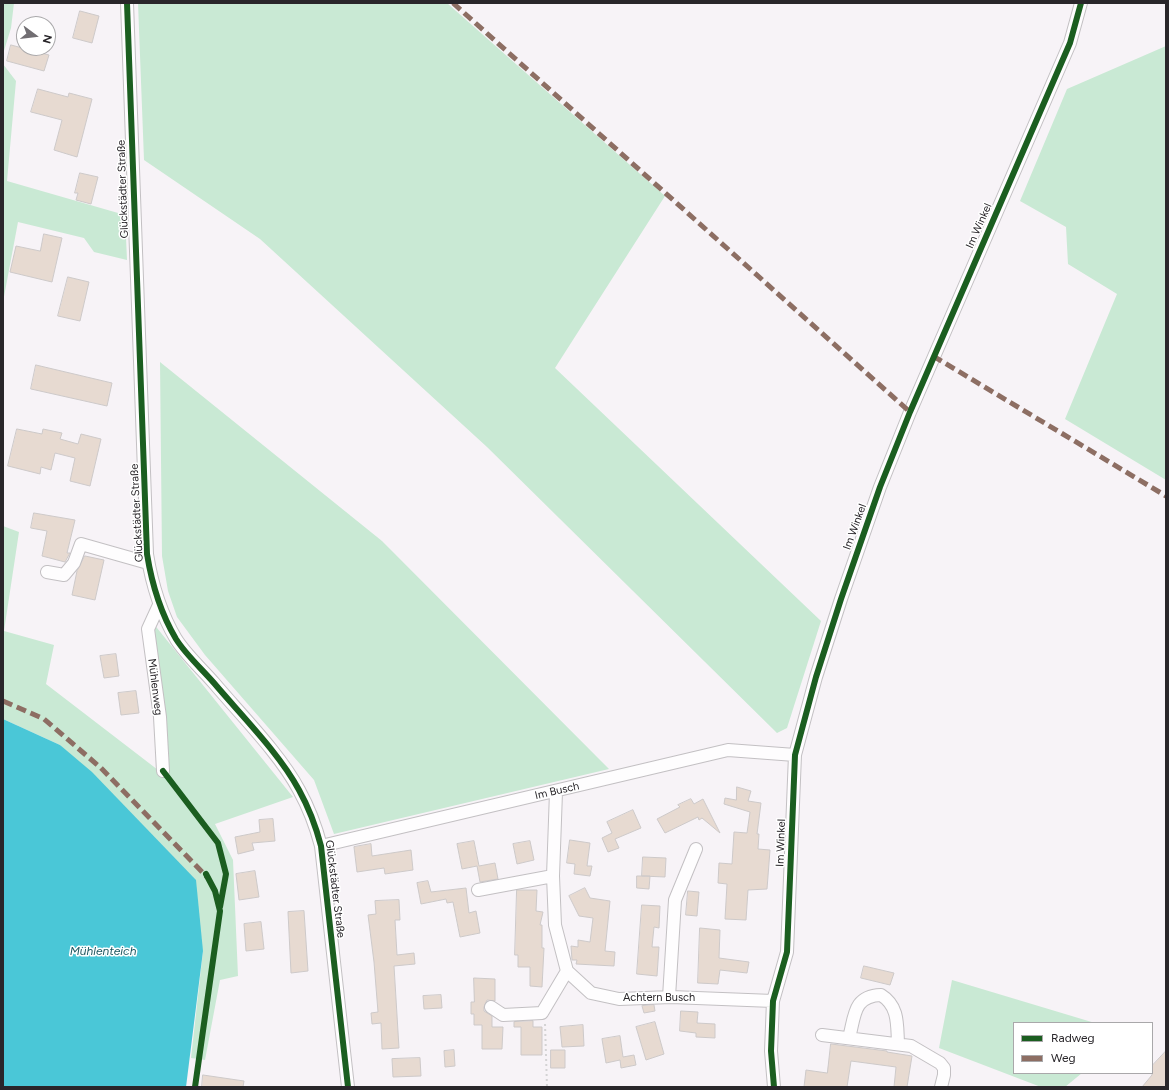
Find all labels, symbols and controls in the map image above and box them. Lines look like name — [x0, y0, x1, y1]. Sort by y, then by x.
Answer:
north arrow — [16, 16, 56, 56]
text: N — [40, 33, 54, 45]
street label: Glückstädter Straße — [115, 140, 131, 238]
street label: Im Winkel — [963, 201, 995, 251]
street label: Glückstädter Straße — [128, 463, 146, 563]
street label: Im Winkel — [841, 502, 869, 552]
street label: Mühlenweg — [145, 658, 165, 716]
street label: Im Busch — [534, 779, 580, 803]
street label: Im Winkel — [774, 819, 788, 867]
street label: Glückstädter Straße — [322, 839, 348, 939]
water label: Mühlenteich — [70, 944, 136, 958]
street label: Achtern Busch — [623, 991, 695, 1005]
legend — [1013, 1022, 1153, 1074]
text: Radweg — [1051, 1031, 1095, 1045]
text: Weg — [1051, 1051, 1076, 1065]

